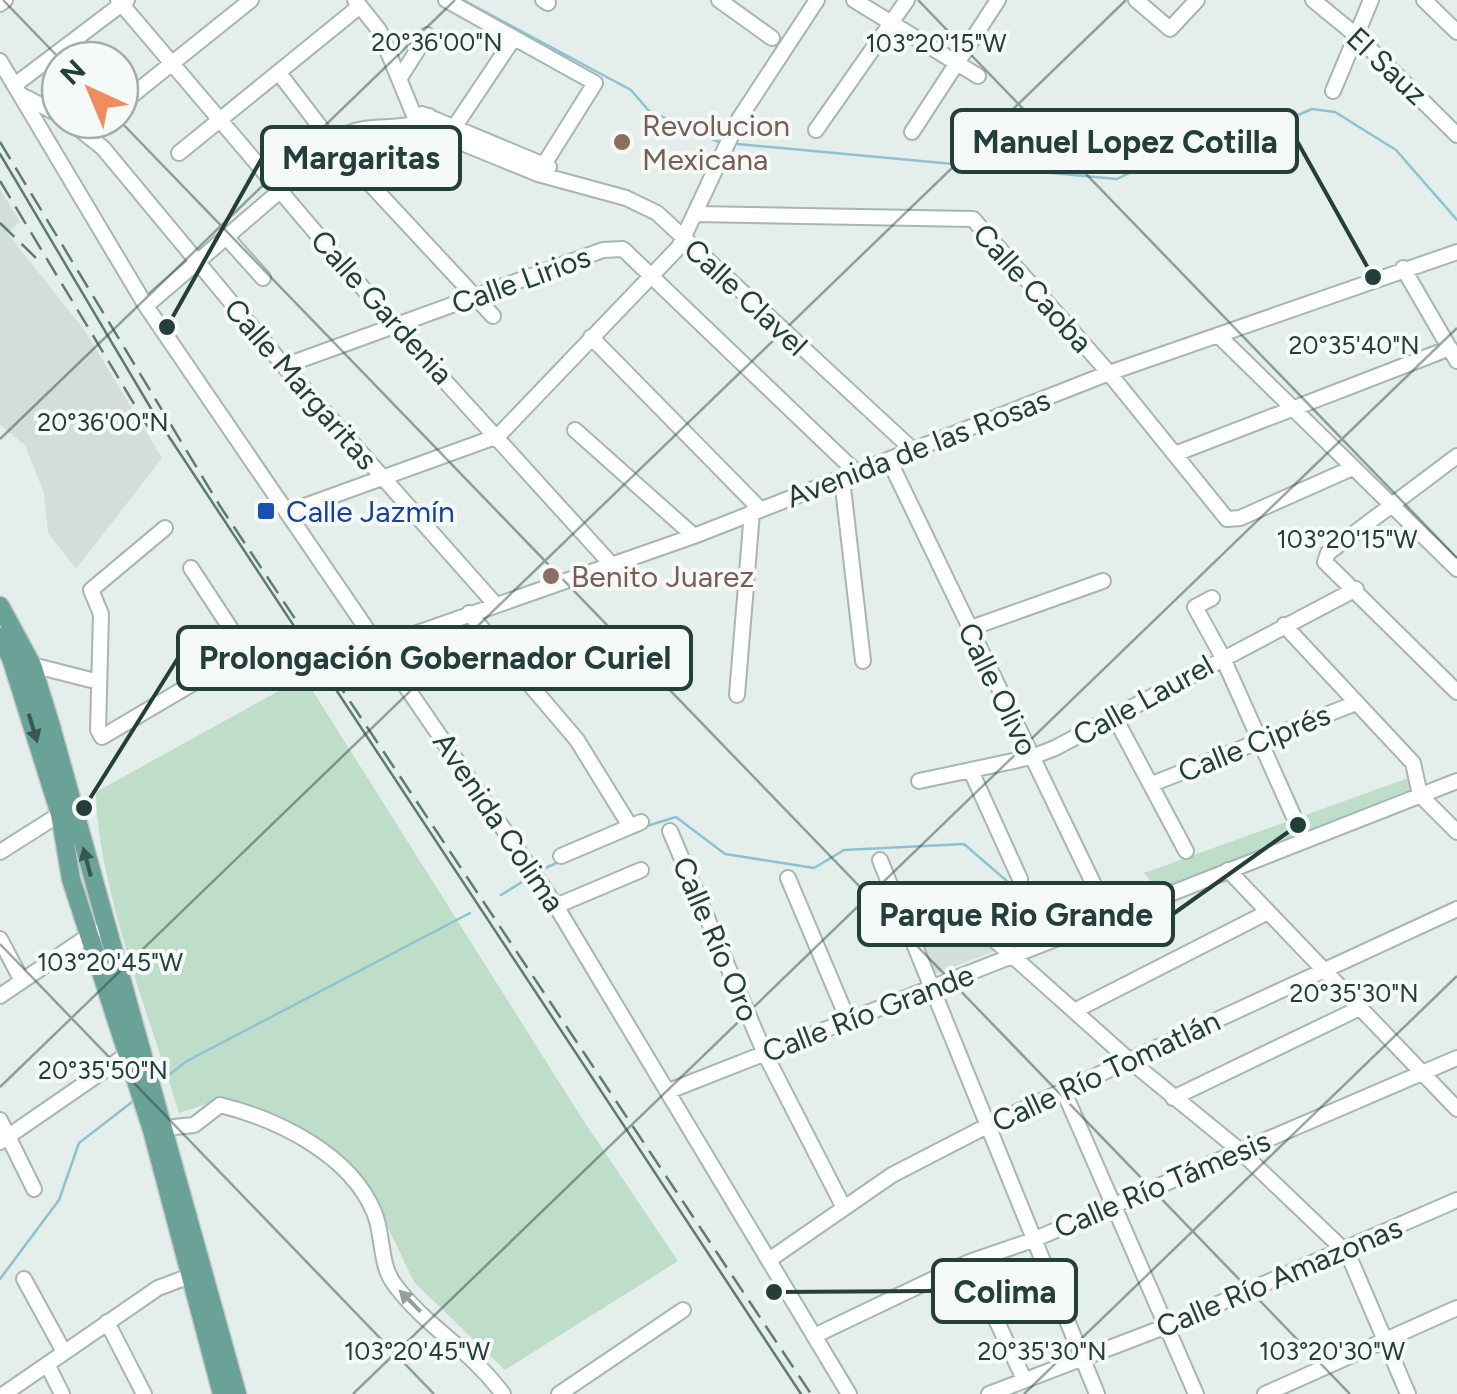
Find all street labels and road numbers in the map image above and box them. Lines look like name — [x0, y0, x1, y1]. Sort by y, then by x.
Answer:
street label: El Sauz — [1339, 19, 1435, 113]
street label: Calle Caoba — [965, 216, 1101, 360]
street label: Calle Gardenia — [303, 222, 461, 392]
street label: Calle Clavel — [677, 230, 815, 364]
street label: Calle Lirios — [447, 238, 595, 322]
street label: Calle Margaritas — [216, 291, 386, 477]
street label: Avenida de las Rosas — [781, 381, 1055, 515]
street label: Calle Olivo — [950, 616, 1046, 762]
street label: Calle Laurel — [1066, 646, 1220, 754]
street label: Calle Ciprés — [1173, 696, 1335, 790]
street label: Avenida Colima — [425, 725, 573, 919]
street label: Calle Río Oro — [665, 851, 767, 1027]
street label: Calle Río Grande — [757, 956, 979, 1070]
street label: Calle Río Tomatlán — [986, 1002, 1226, 1140]
street label: Calle Río Támesis — [1048, 1122, 1276, 1246]
street label: Calle Río Amazonas — [1150, 1208, 1408, 1346]

